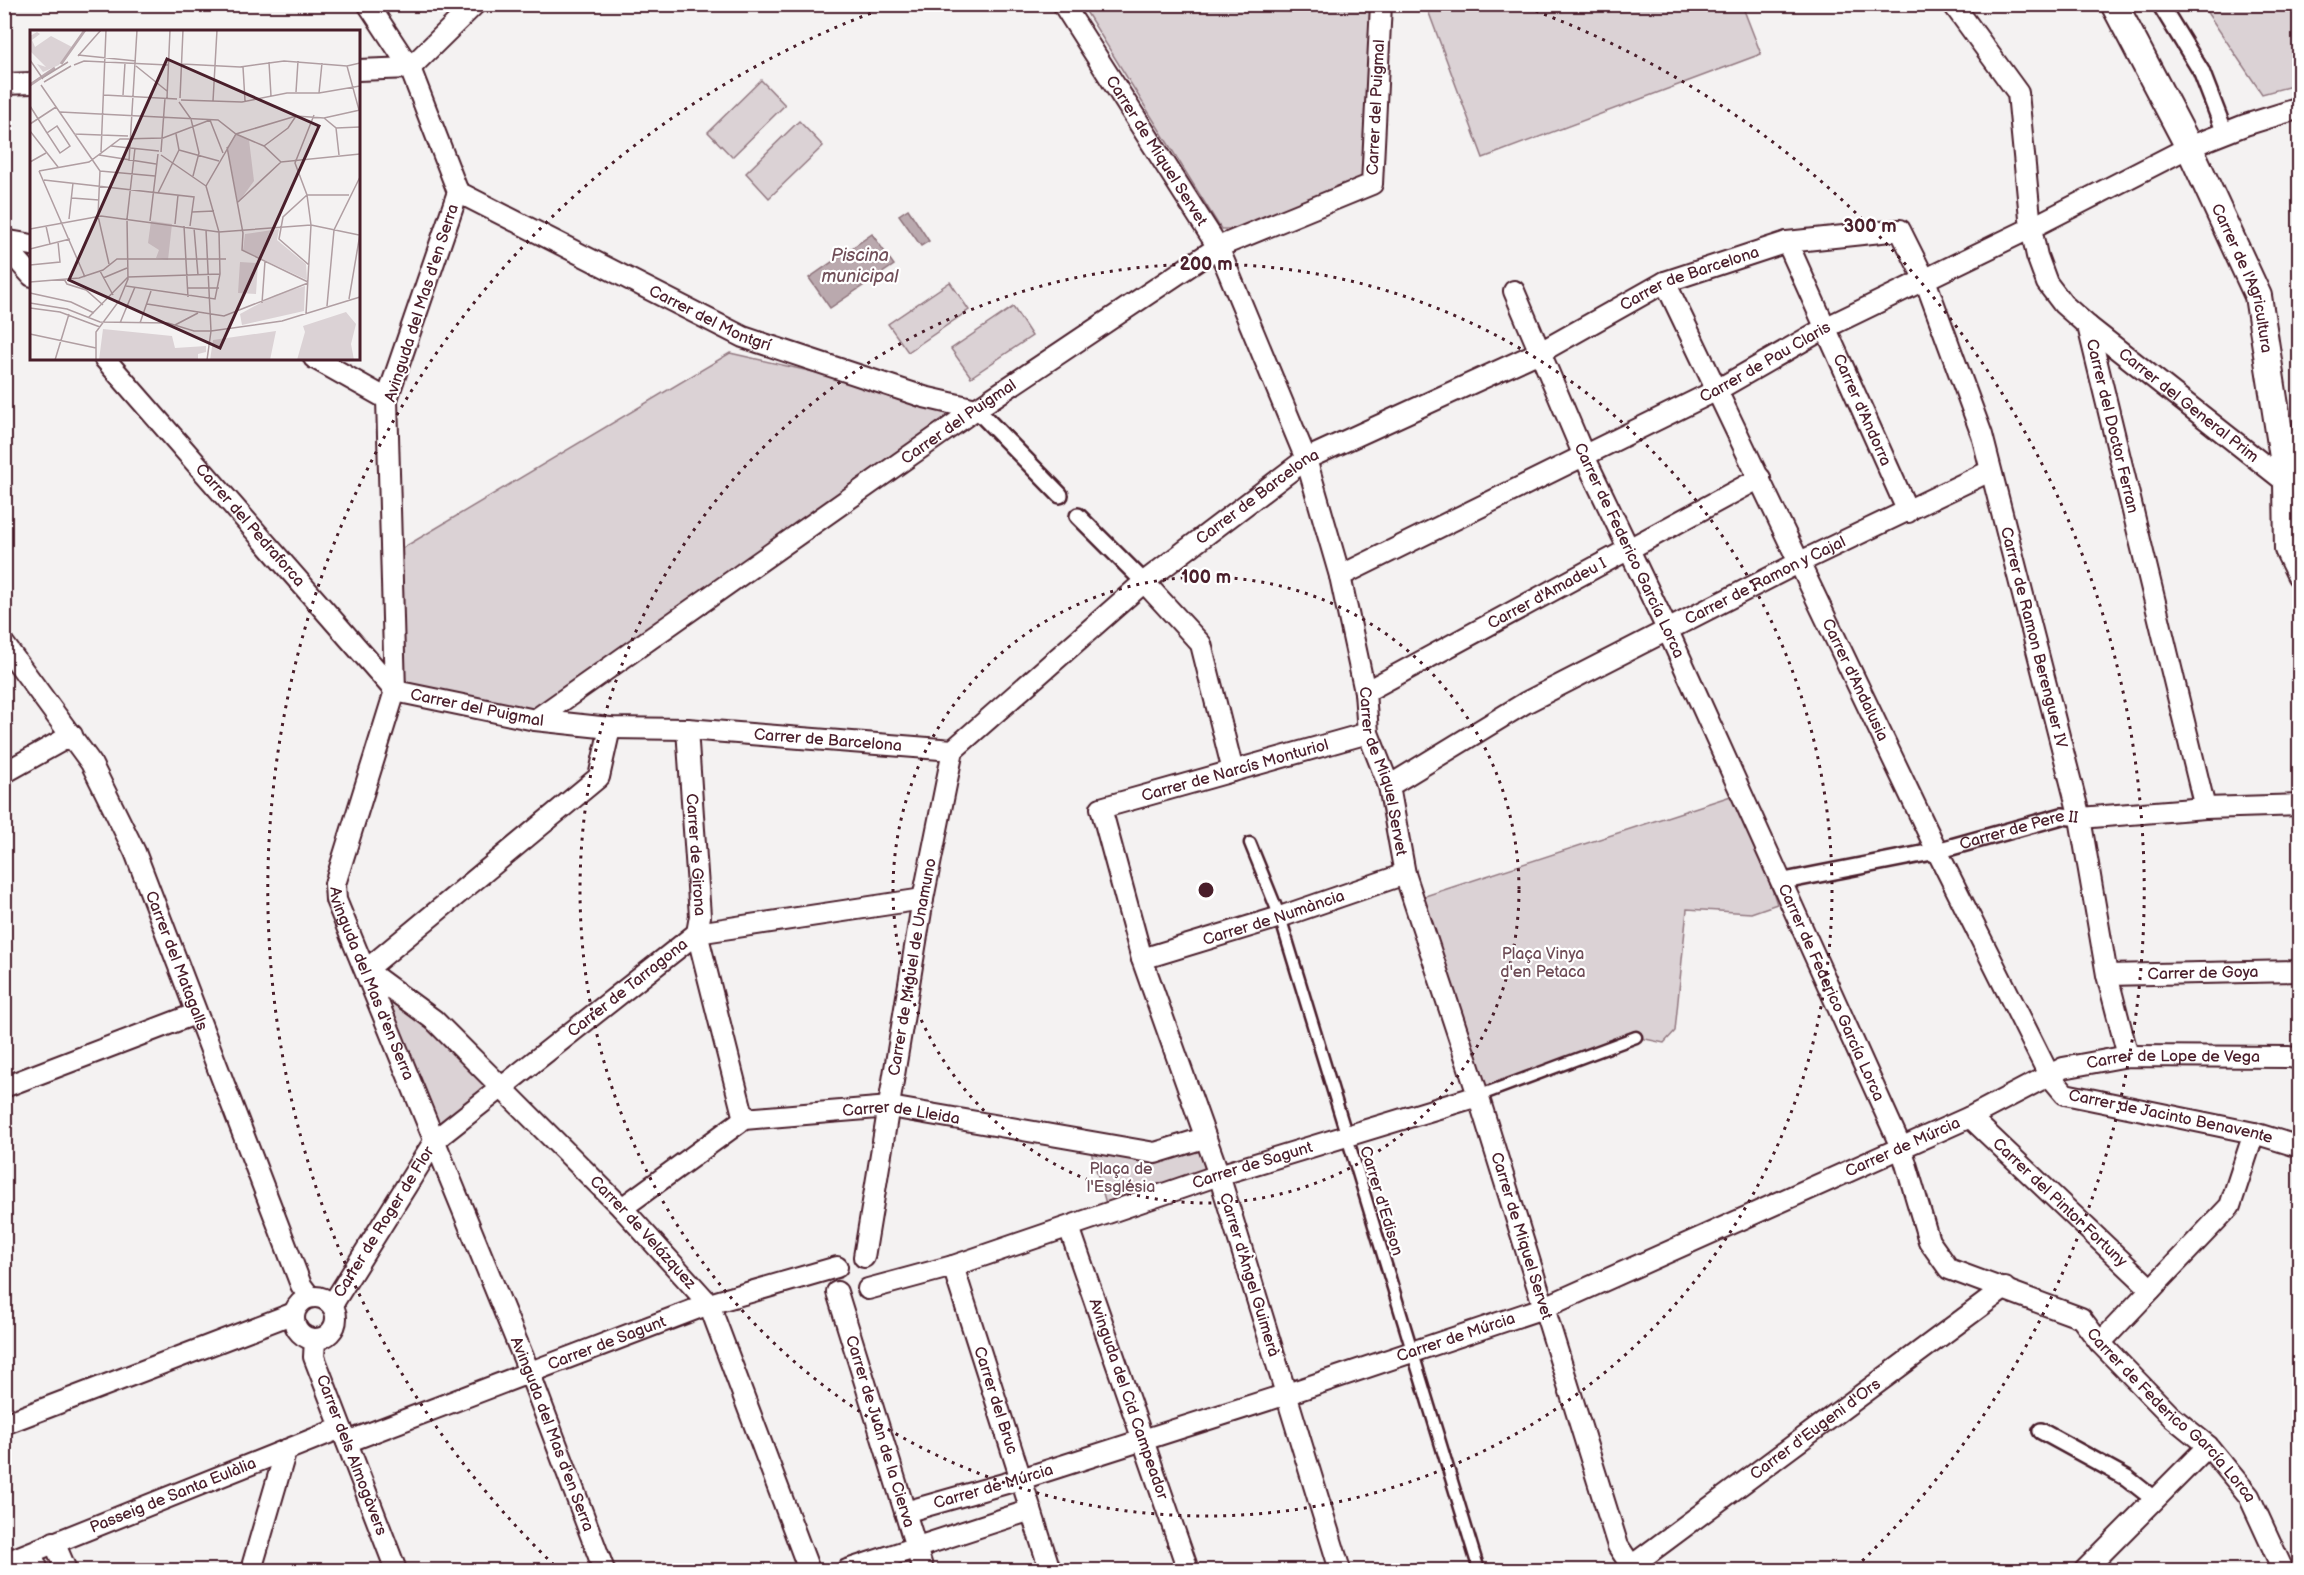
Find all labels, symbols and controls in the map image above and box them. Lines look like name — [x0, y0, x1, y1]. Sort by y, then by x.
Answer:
inset map — [30, 30, 360, 360]
street label: Carrer del Puigmal — [1363, 39, 1389, 176]
street label: Carrer de Miquel Servet — [1102, 72, 1211, 229]
street label: Carrer de l'Agricultura — [2207, 201, 2276, 354]
street label: Avinguda del Mas d'en Serra — [381, 202, 463, 404]
text: 300 m — [1843, 216, 1897, 237]
street label: Carrer de Barcelona — [1617, 242, 1761, 315]
water label: Piscina municipal — [821, 245, 899, 287]
text: 200 m — [1179, 254, 1233, 275]
street label: Carrer del Montgrí — [646, 281, 773, 355]
street label: Carrer de Pau Claris — [1697, 317, 1834, 407]
street label: Carrer del Doctor Ferran — [2082, 337, 2143, 515]
street label: Carrer del General Prim — [2115, 344, 2262, 466]
street label: Carrer d'Andorra — [1829, 351, 1896, 469]
street label: Carrer del Puigmal — [897, 375, 1020, 468]
street label: Carrer de Federico García Lorca — [1570, 440, 1688, 661]
street label: Carrer de Barcelona — [1192, 445, 1322, 548]
street label: Carrer del Pedraforca — [191, 460, 309, 591]
street label: Carrer de Ramon Berenguer IV — [1996, 525, 2071, 750]
street label: Carrer de Ramon y Cajal — [1682, 532, 1849, 629]
street label: Carrer d'Amadeu I — [1484, 554, 1610, 633]
text: 100 m — [1181, 567, 1231, 588]
street label: Carrer d'Andalusia — [1818, 616, 1893, 744]
street label: Carrer del Puigmal — [409, 685, 545, 730]
street label: Carrer de Miquel Servet — [1355, 686, 1411, 857]
street label: Carrer de Barcelona — [753, 725, 903, 755]
street label: Carrer de Narcís Monturiol — [1139, 735, 1331, 806]
street label: Carrer de Girona — [682, 793, 709, 917]
street label: Carrer de Pere II — [1957, 806, 2079, 854]
street label: Carrer de Miguel de Unamuno — [885, 857, 940, 1077]
centre of rings — [1196, 880, 1216, 900]
street label: Carrer de Federico García Lorca — [1774, 881, 1888, 1104]
street label: Avinguda del Mas d'en Serra — [325, 886, 418, 1083]
street label: Carrer de Numància — [1200, 886, 1347, 949]
street label: Carrer del Matagalls — [141, 888, 212, 1033]
street label: Carrer de Tarragona — [564, 935, 691, 1041]
park label: Plaça Vinya d'en Petaca — [1500, 945, 1586, 982]
street label: Carrer de Goya — [2147, 962, 2259, 984]
street label: Carrer de Lope de Vega — [2085, 1046, 2260, 1073]
street label: Carrer de Jacinto Benavente — [2067, 1085, 2276, 1148]
street label: Carrer de Lleida — [842, 1098, 961, 1128]
street label: Carrer de Múrcia — [1842, 1113, 1963, 1181]
street label: Carrer del Pintor Fortuny — [1989, 1134, 2132, 1271]
street label: Carrer de Sagunt — [1190, 1138, 1315, 1193]
street label: Carrer de Roger de Flor — [330, 1143, 438, 1301]
street label: Carrer d'Edison — [1355, 1144, 1407, 1258]
street label: Carrer de Miquel Servet — [1487, 1150, 1557, 1322]
park label: Plaça de l'Església — [1087, 1160, 1155, 1197]
street label: Carrer de Velázquez — [586, 1172, 700, 1293]
street label: Carrer d'Àngel Guimerà — [1215, 1190, 1285, 1359]
street label: Avinguda del Cid Campeador — [1085, 1296, 1172, 1502]
street label: Carrer de Múrcia — [1394, 1309, 1518, 1366]
street label: Carrer de Sagunt — [545, 1312, 669, 1374]
street label: Carrer de Federico García Lorca — [2083, 1324, 2260, 1505]
street label: Carrer de Juan de la Cierva — [842, 1333, 919, 1530]
street label: Avinguda del Mas d'en Serra — [506, 1334, 598, 1534]
street label: Carrer del Bruc — [970, 1344, 1022, 1457]
street label: Carrer dels Almogàvers — [312, 1372, 391, 1538]
street label: Carrer d'Eugeni d'Ors — [1746, 1374, 1884, 1484]
street label: Passeig de Santa Eulàlia — [87, 1454, 259, 1537]
street label: Carrer de Múrcia — [931, 1460, 1056, 1513]

